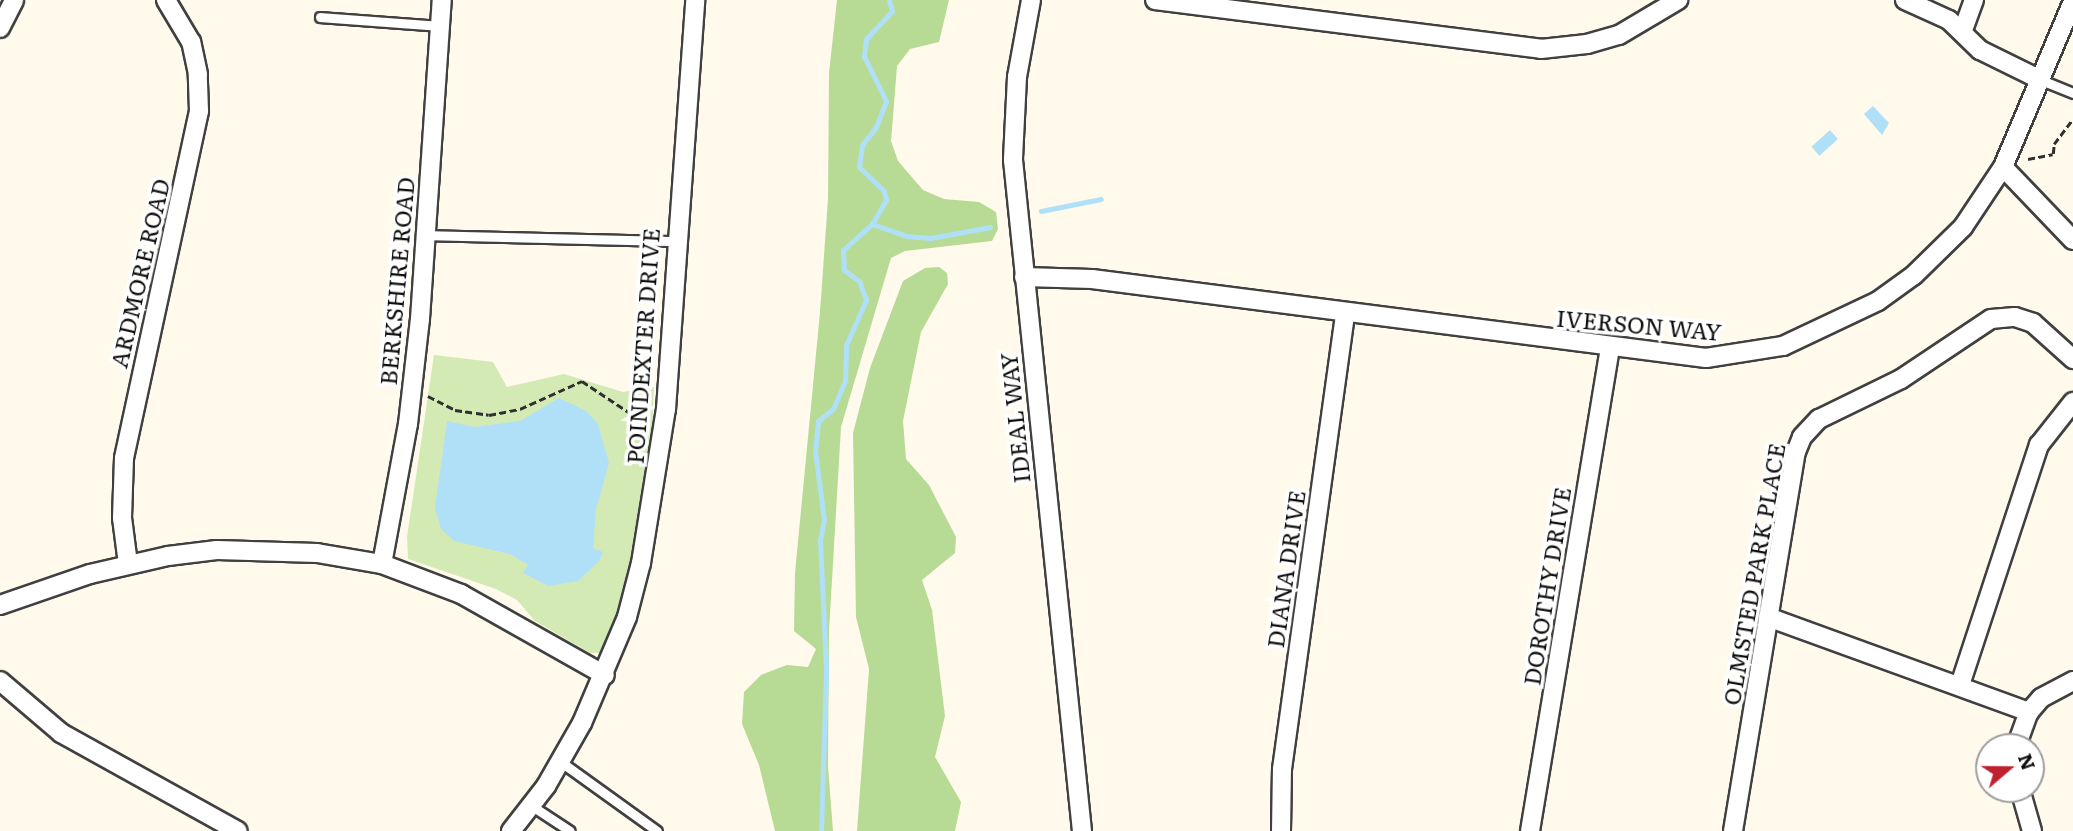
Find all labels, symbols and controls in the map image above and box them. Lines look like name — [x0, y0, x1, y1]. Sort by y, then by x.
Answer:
street label: ARDMORE ROAD — [104, 176, 174, 370]
street label: BERKSHIRE ROAD — [373, 176, 419, 386]
street label: POINDEXTER DRIVE — [620, 227, 664, 465]
street label: IVERSON WAY — [1555, 303, 1723, 345]
street label: IDEAL WAY — [993, 351, 1035, 485]
street label: OLMSTED PARK PLACE — [1716, 441, 1790, 707]
street label: DOROTHY DRIVE — [1517, 485, 1575, 687]
street label: DIANA DRIVE — [1260, 488, 1310, 650]
north arrow — [1975, 733, 2045, 803]
text: N — [2012, 749, 2044, 774]

